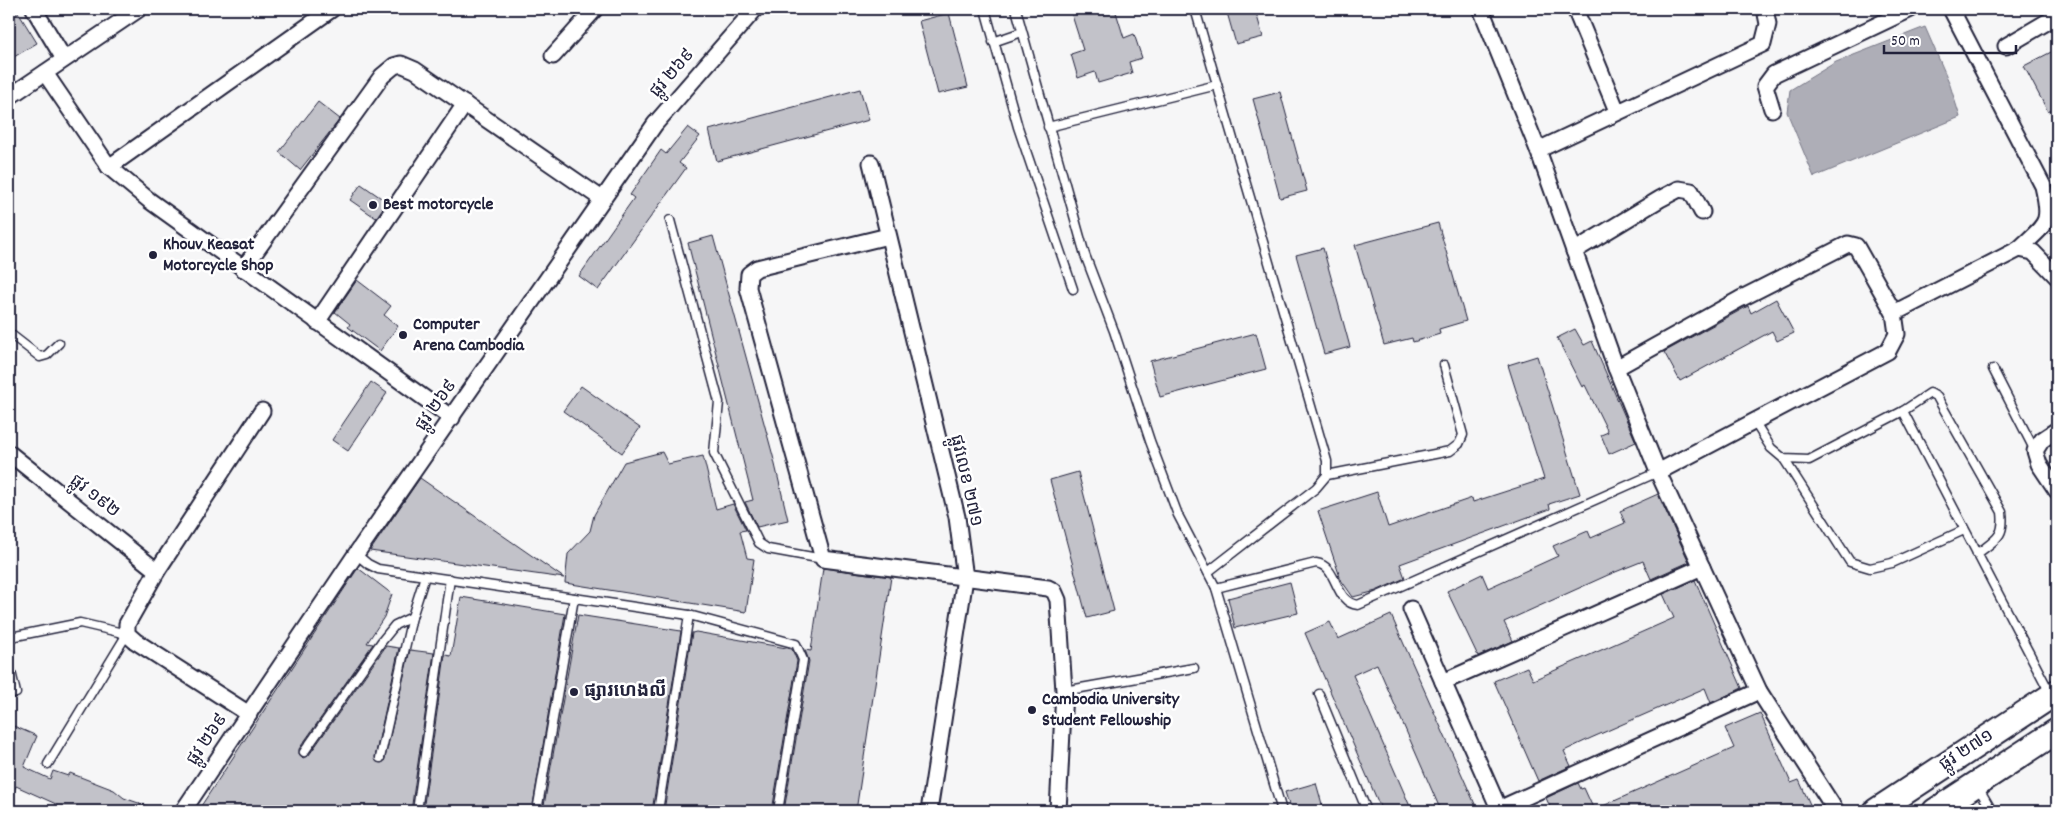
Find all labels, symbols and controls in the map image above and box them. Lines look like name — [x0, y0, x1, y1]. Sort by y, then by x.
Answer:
scale bar — [1884, 22, 2016, 54]
text: 50 m — [1891, 31, 1920, 53]
street label: ផ្លូវ ២៦៩ — [645, 44, 702, 105]
place label: Best motorcycle — [383, 193, 494, 218]
marker: Best motorcycle — [367, 199, 379, 211]
place label: Khouv Keasat Motorcycle Shop — [163, 233, 273, 279]
marker: Khouv Keasat Motorcycle Shop — [147, 249, 159, 261]
place label: Computer Arena Cambodia — [413, 313, 525, 359]
marker: Computer Arena Cambodia — [397, 329, 409, 341]
street label: ផ្លូវ ២៦៩ — [410, 375, 465, 438]
street label: ផ្លូវលេខ ២៧១ — [941, 433, 988, 530]
street label: ផ្លូវ ១៩២ — [63, 469, 124, 526]
place label: ផ្សារហេងលី — [584, 679, 667, 705]
marker: ផ្សារហេងលី — [568, 686, 580, 698]
place label: Cambodia University Student Fellowship — [1042, 688, 1180, 734]
marker: Cambodia University Student Fellowship — [1026, 704, 1038, 716]
street label: ផ្លូវ ២៦៩ — [181, 709, 236, 772]
street label: ផ្លូវ ២៧១ — [1935, 724, 2000, 779]

